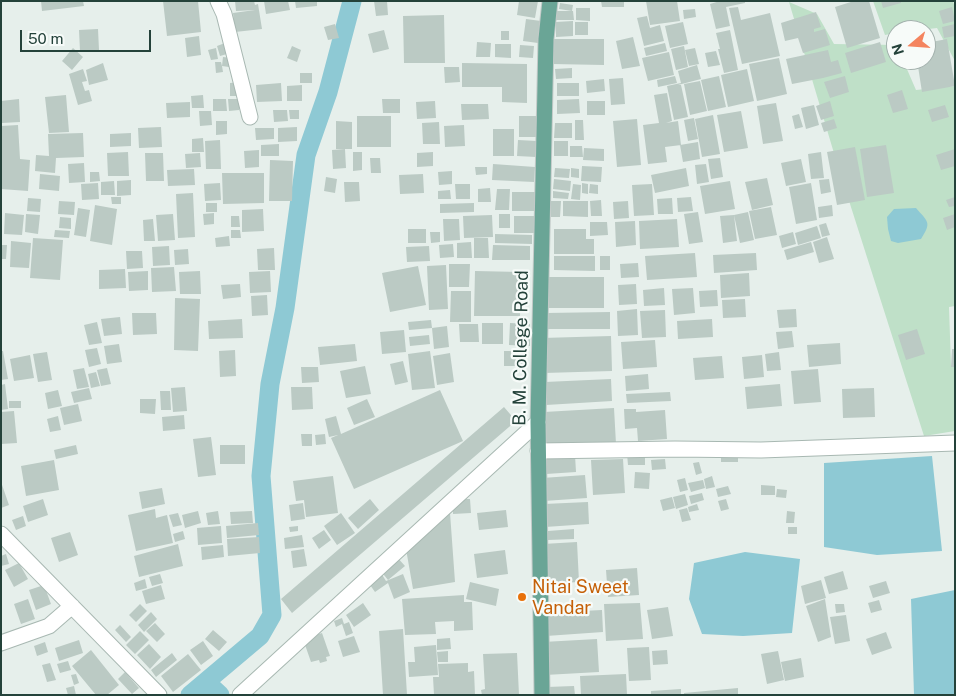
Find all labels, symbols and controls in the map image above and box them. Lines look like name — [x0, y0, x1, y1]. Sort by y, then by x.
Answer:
scale bar — [22, 20, 154, 52]
north arrow — [886, 20, 936, 70]
text: 50 m — [28, 30, 63, 47]
text: N — [888, 42, 907, 57]
street label: B. M. College Road — [509, 270, 533, 426]
place label: Nitai Sweet Vandar — [532, 576, 629, 618]
marker: Nitai Sweet Vandar — [516, 591, 528, 603]

